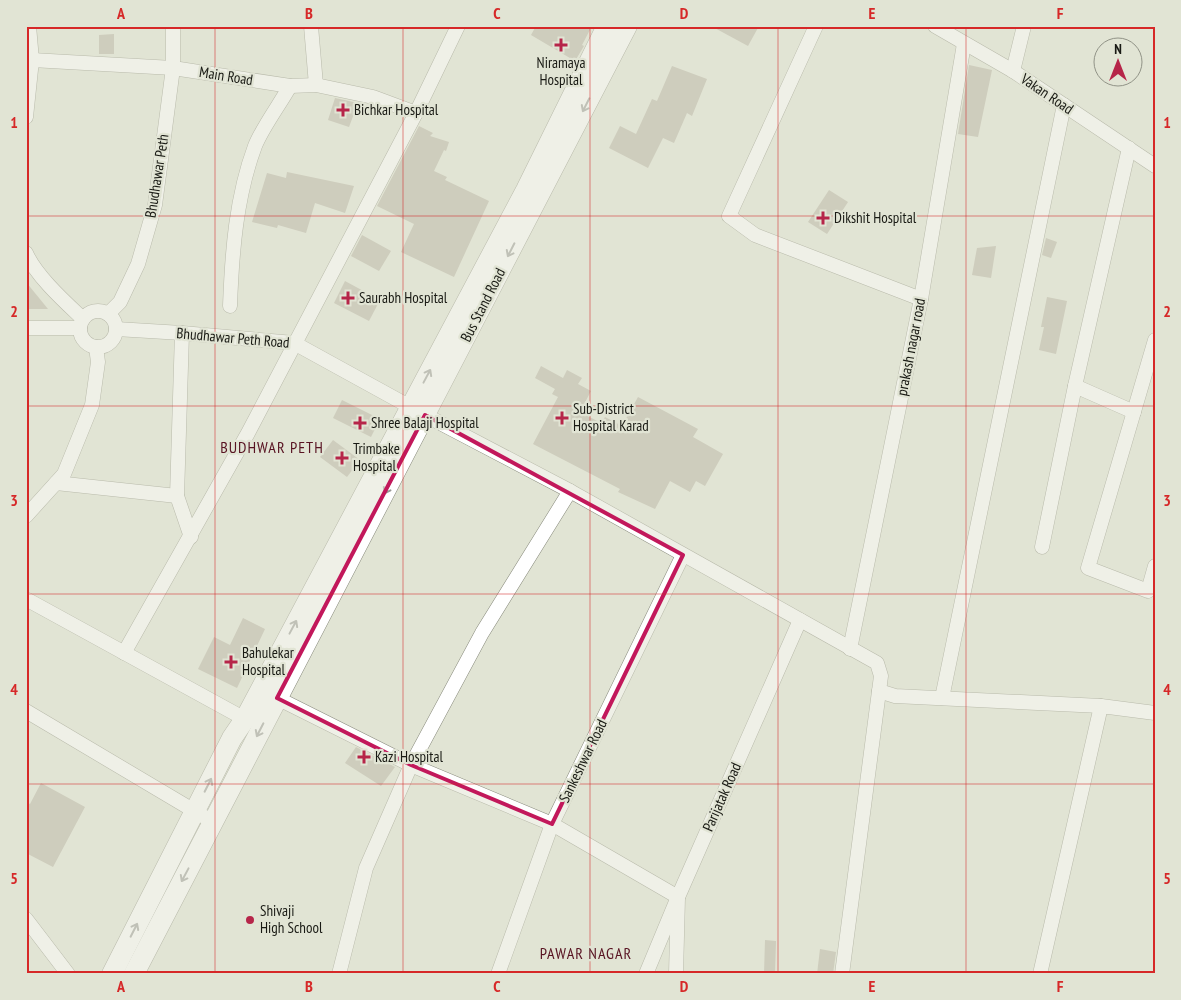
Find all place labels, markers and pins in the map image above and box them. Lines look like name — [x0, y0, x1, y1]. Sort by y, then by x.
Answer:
marker: Niramaya Hospital — [554, 38, 568, 52]
place label: Niramaya Hospital — [537, 53, 585, 89]
place label: Bichkar Hospital — [354, 100, 439, 119]
marker: Bichkar Hospital — [336, 103, 350, 117]
place label: Dikshit Hospital — [834, 208, 917, 227]
marker: Dikshit Hospital — [816, 211, 830, 225]
place label: Saurabh Hospital — [359, 288, 448, 307]
marker: Saurabh Hospital — [341, 291, 355, 305]
place label: Sub-District Hospital Karad — [573, 399, 649, 435]
marker: Sub-District Hospital Karad — [555, 411, 569, 425]
place label: Shree Balaji Hospital — [371, 413, 479, 432]
marker: Shree Balaji Hospital — [353, 416, 367, 430]
place label: Trimbake Hospital — [353, 439, 400, 475]
marker: Trimbake Hospital — [335, 451, 349, 465]
place label: Bahulekar Hospital — [242, 643, 295, 679]
marker: Bahulekar Hospital — [224, 655, 238, 669]
place label: Kazi Hospital — [375, 747, 443, 766]
marker: Kazi Hospital — [357, 750, 371, 764]
place label: Shivaji High School — [260, 901, 323, 937]
marker: Shivaji High School — [244, 914, 256, 926]

